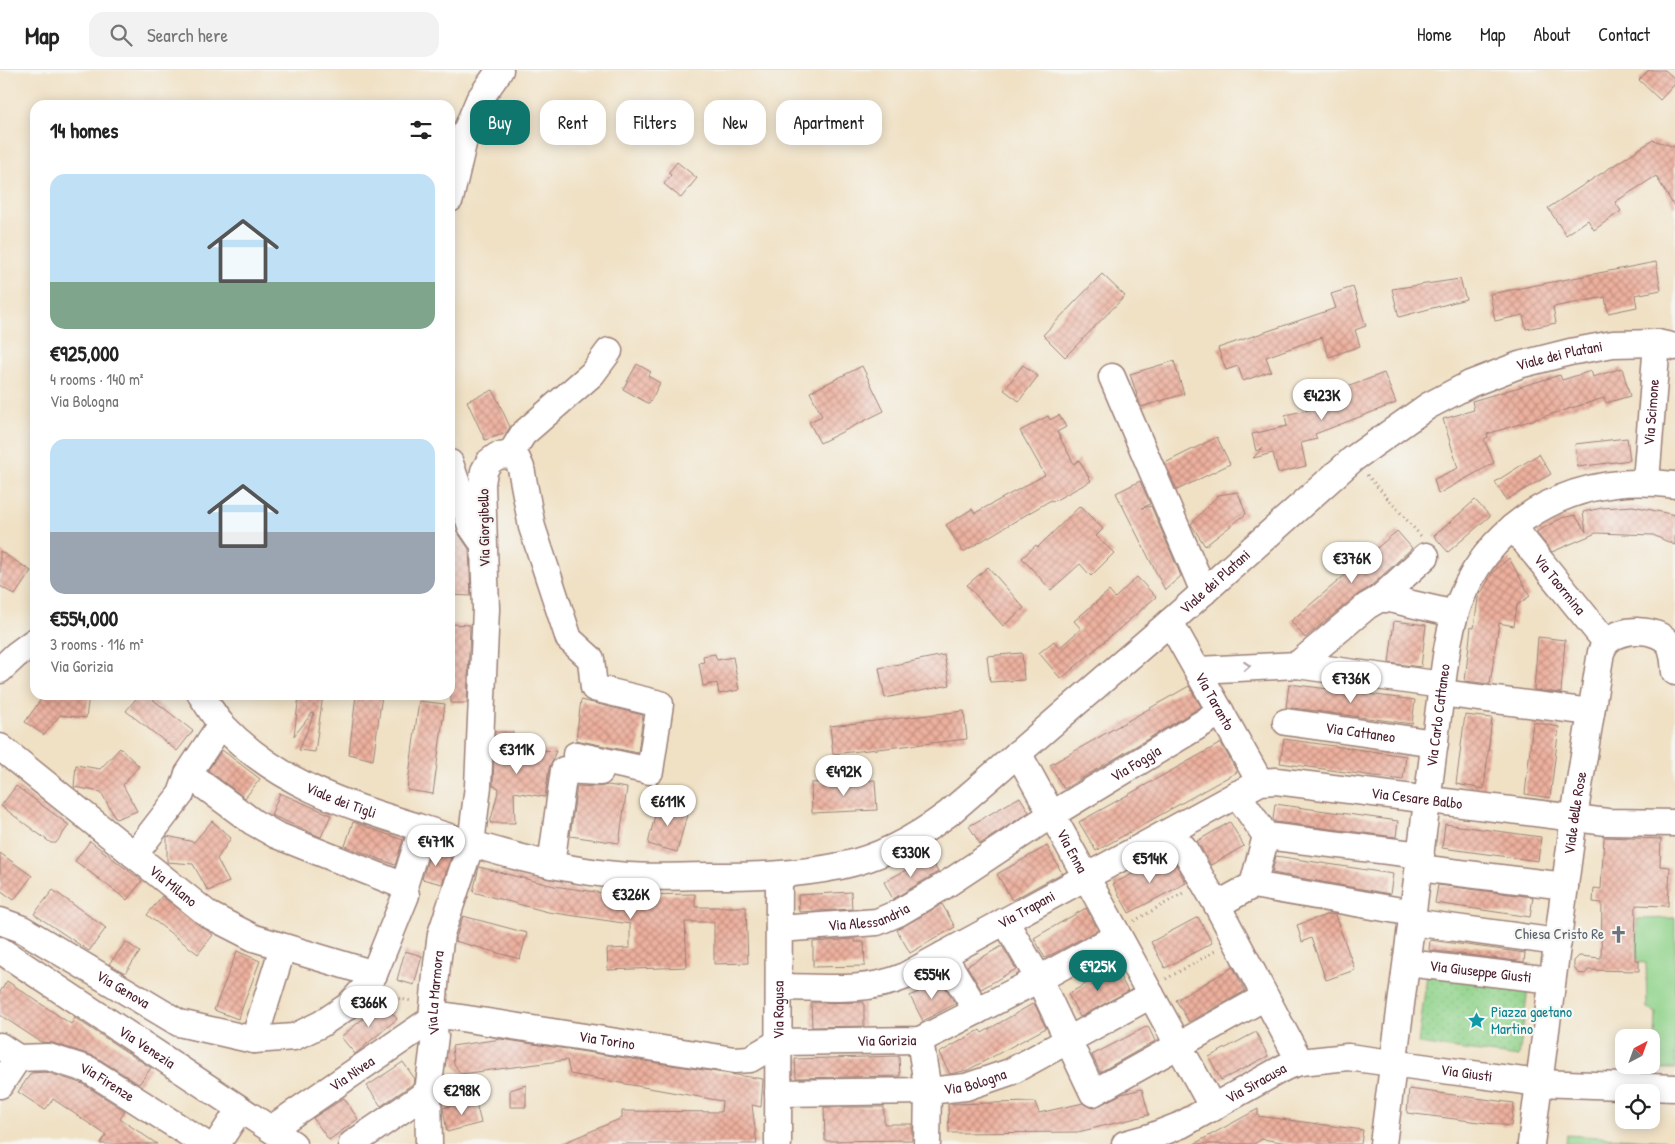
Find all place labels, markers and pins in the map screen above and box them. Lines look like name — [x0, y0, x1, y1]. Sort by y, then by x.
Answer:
pin: €423K — [1287, 378, 1357, 421]
pin: €376K — [1317, 542, 1387, 584]
pin: €736K — [1316, 662, 1386, 704]
pin: €311K — [482, 732, 552, 775]
pin: €492K — [809, 754, 879, 797]
pin: €611K — [633, 784, 703, 827]
pin: €471K — [401, 824, 471, 867]
pin: €330K — [876, 836, 946, 878]
pin: €514K — [1115, 842, 1185, 884]
pin: €326K — [596, 878, 666, 920]
place label: Chiesa Cristo Re — [1514, 923, 1604, 944]
church icon: Chiesa Cristo Re — [1608, 924, 1628, 944]
pin: €925K — [1063, 950, 1133, 992]
pin: €554K — [897, 958, 967, 1000]
pin: €366K — [334, 986, 404, 1028]
place label: Piazza gaetano Martino — [1491, 1001, 1572, 1039]
place icon: Piazza gaetano Martino — [1467, 1011, 1487, 1031]
pin: €298K — [427, 1074, 497, 1116]

